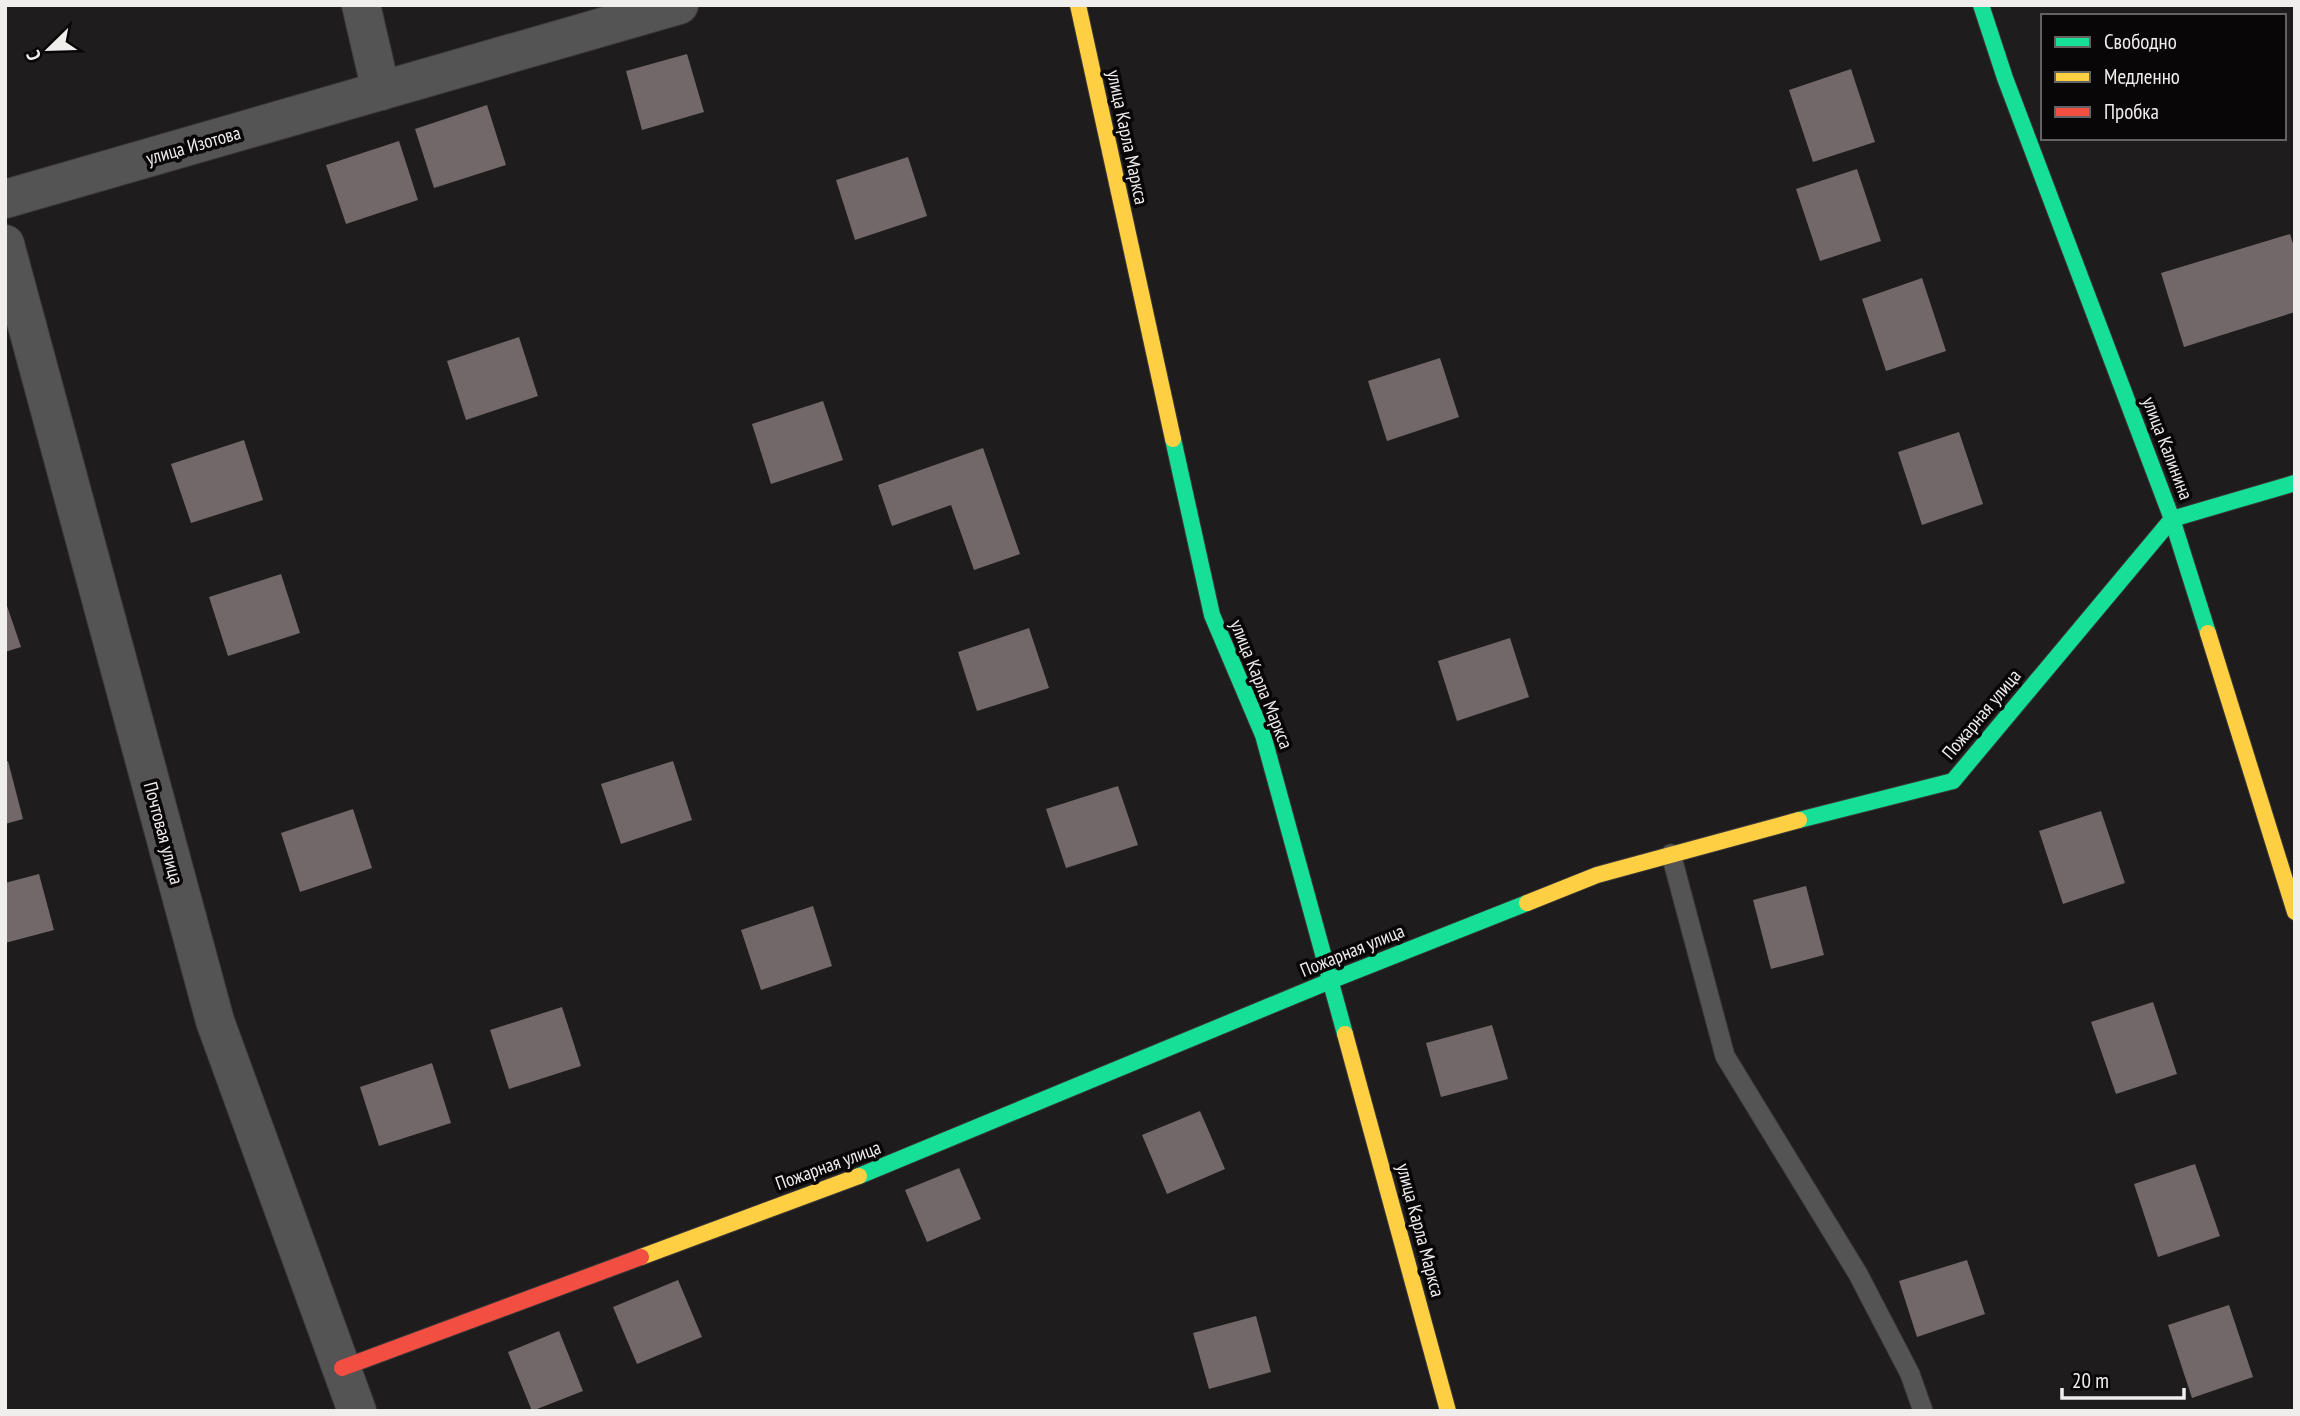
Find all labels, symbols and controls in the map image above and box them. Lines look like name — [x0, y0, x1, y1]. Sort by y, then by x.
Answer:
north arrow — [14, 14, 84, 84]
legend — [2041, 14, 2286, 140]
text: Свободно — [2104, 28, 2177, 55]
text: С — [20, 47, 46, 64]
text: Медленно — [2104, 63, 2180, 90]
street label: улица Карла Маркса — [1102, 67, 1154, 207]
text: Пробка — [2104, 98, 2159, 125]
street label: улица Изотова — [143, 120, 243, 170]
street label: улица Калинина — [2137, 393, 2199, 503]
street label: улица Карла Маркса — [1225, 616, 1299, 752]
street label: Пожарная улица — [1936, 664, 2026, 764]
street label: Почтовая улица — [139, 779, 189, 887]
street label: Пожарная улица — [1296, 918, 1408, 982]
street label: Пожарная улица — [772, 1135, 884, 1195]
street label: улица Карла Маркса — [1392, 1161, 1450, 1299]
scale bar — [2062, 1356, 2184, 1400]
text: 20 m — [2072, 1367, 2109, 1394]

